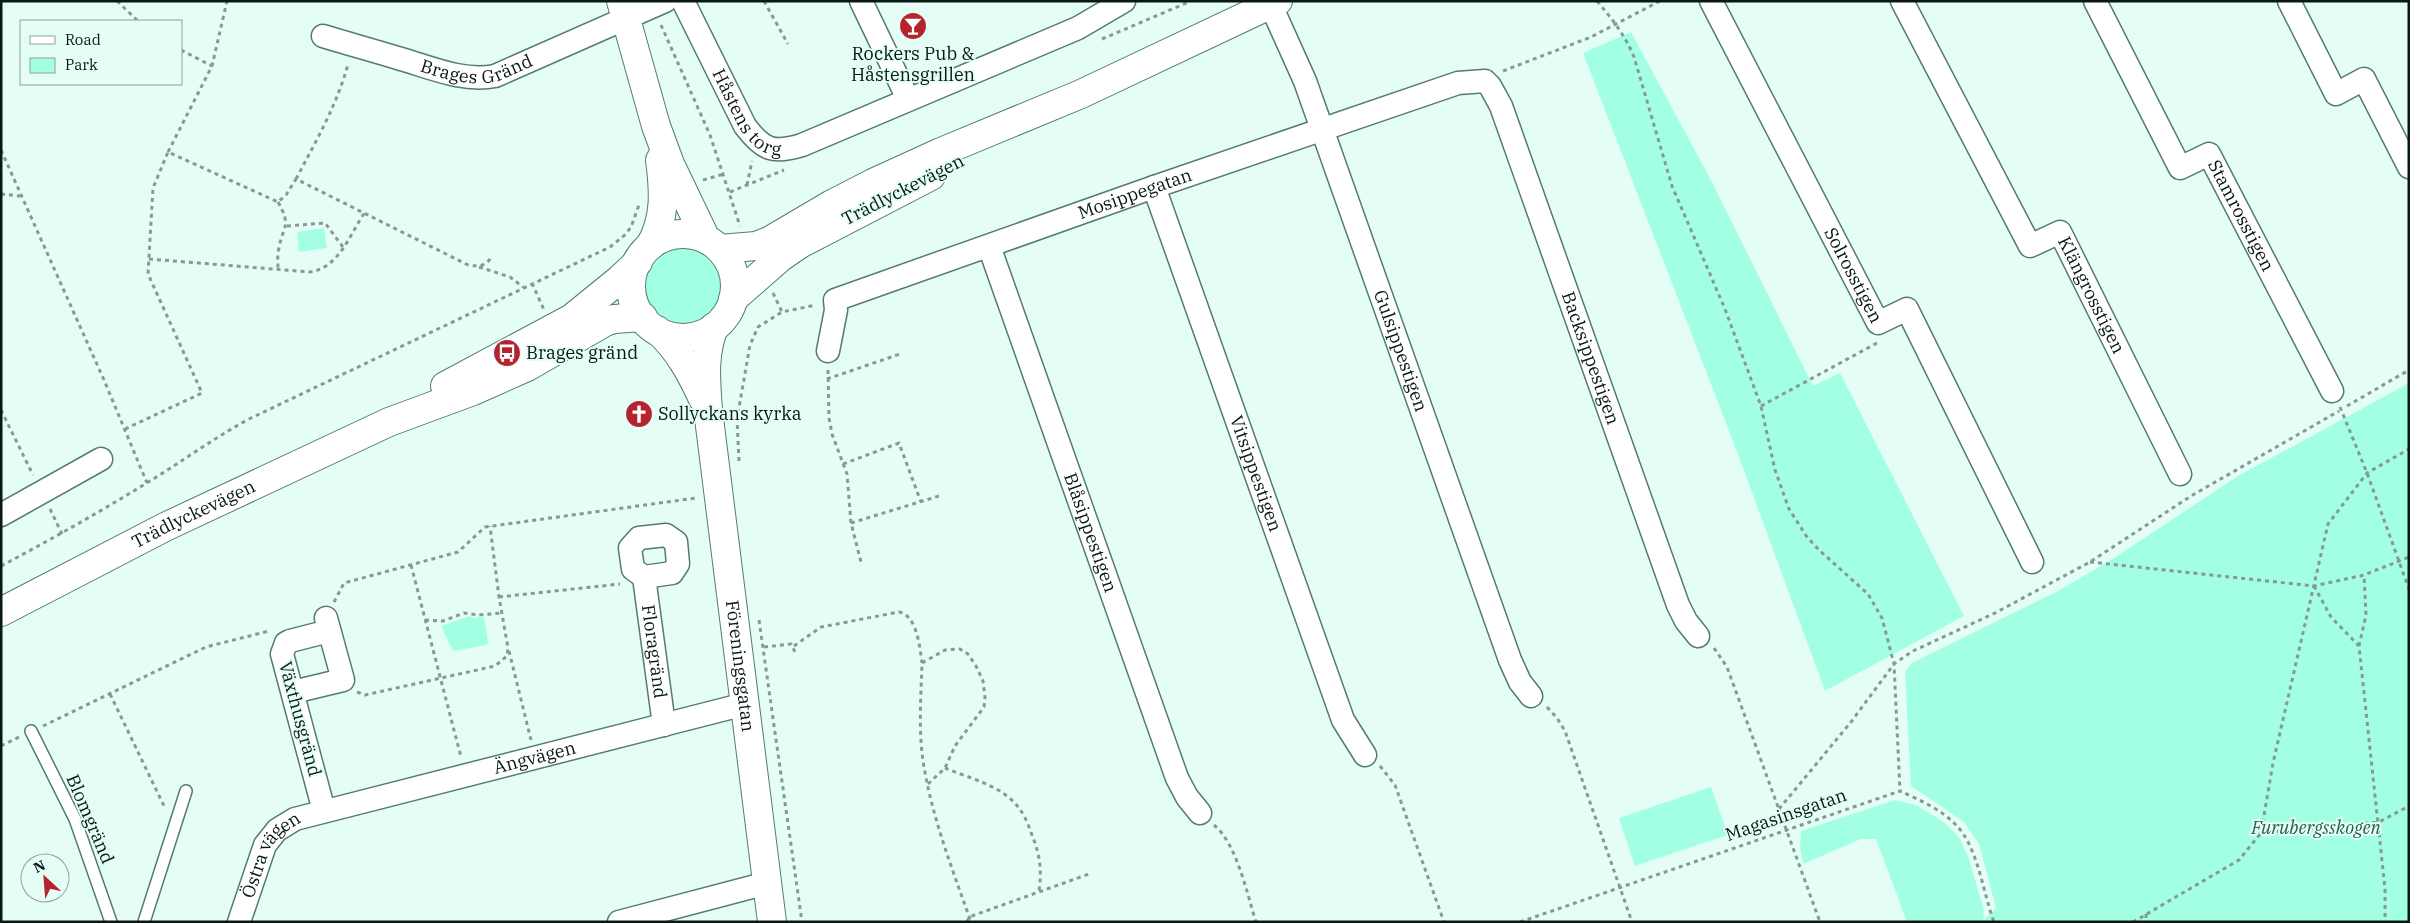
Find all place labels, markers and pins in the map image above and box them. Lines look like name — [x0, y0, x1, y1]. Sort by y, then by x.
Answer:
bar icon: Rockers Pub & Håstensgrillen — [898, 11, 928, 41]
place label: Rockers Pub & Håstensgrillen — [851, 42, 975, 86]
bus stop icon: Brages gränd — [492, 338, 522, 368]
place label: Brages gränd — [526, 341, 638, 364]
church icon: Sollyckans kyrka — [624, 399, 654, 429]
place label: Sollyckans kyrka — [658, 402, 802, 425]

